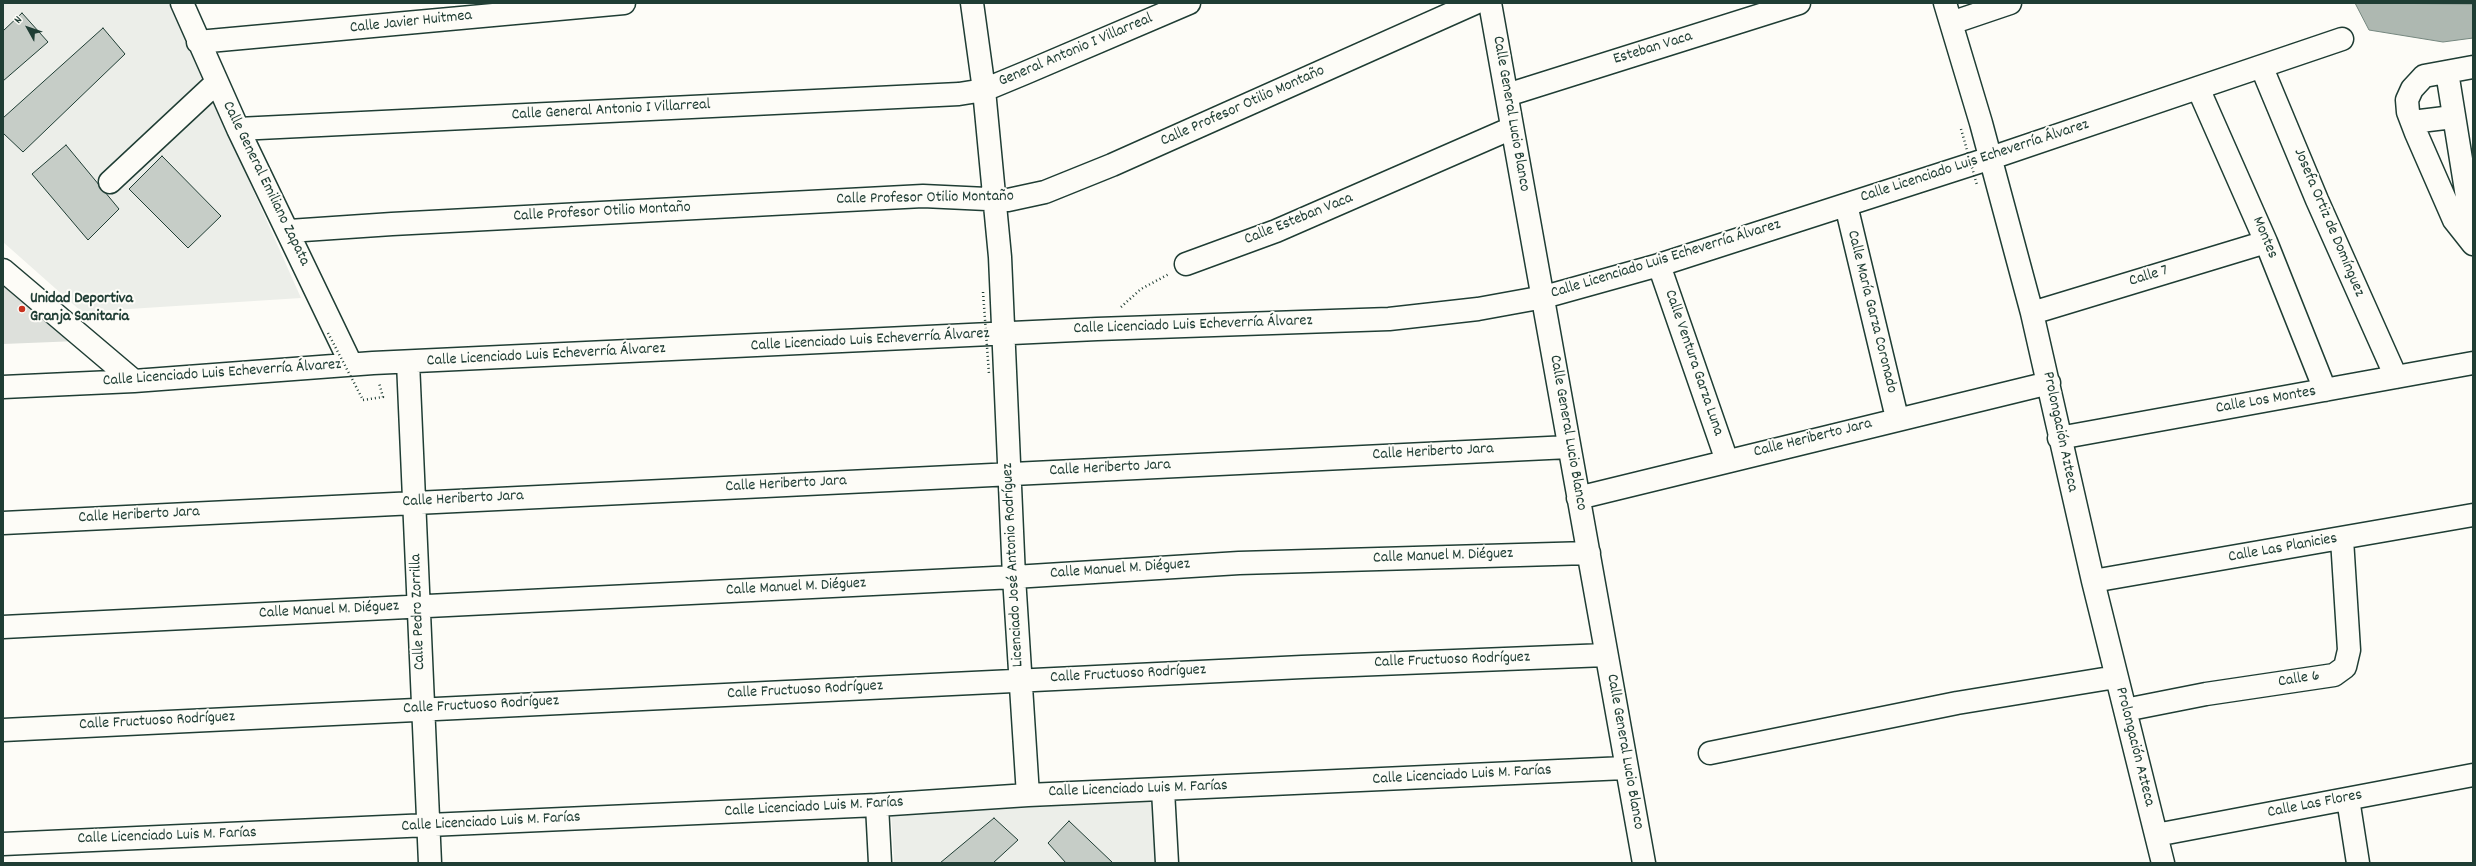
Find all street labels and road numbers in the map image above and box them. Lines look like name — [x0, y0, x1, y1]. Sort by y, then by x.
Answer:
street label: Calle Javier Huitmea — [349, 7, 473, 39]
street label: General Antonio I Villarreal — [996, 10, 1156, 92]
street label: Esteban Vaca — [1611, 28, 1695, 70]
street label: Calle General Lucio Blanco — [1487, 35, 1533, 193]
street label: Calle Profesor Otilio Montaño — [1158, 62, 1328, 152]
street label: Calle General Antonio I Villarreal — [511, 96, 711, 126]
street label: Calle General Emiliano Zapata — [217, 99, 313, 269]
street label: Calle Licenciado Luis Echeverría Álvarez — [1858, 116, 2092, 208]
street label: Josefa Ortiz de Domínguez — [2288, 146, 2368, 300]
street label: Calle Profesor Otilio Montaño — [836, 188, 1014, 210]
street label: Calle Esteban Vaca — [1242, 190, 1356, 250]
street label: Calle Profesor Otilio Montaño — [513, 199, 691, 227]
street label: Montes — [2247, 214, 2281, 262]
street label: Calle Licenciado Luis Echeverría Álvarez — [1549, 216, 1783, 304]
street label: Calle María Garza Coronado — [1841, 229, 1901, 395]
street label: Calle 7 — [2127, 262, 2171, 292]
street label: Calle Ventura Garza Luna — [1659, 288, 1727, 438]
street label: Calle Licenciado Luis Echeverría Álvarez — [1073, 312, 1313, 340]
street label: Calle Licenciado Luis Echeverría Álvarez — [750, 325, 990, 357]
street label: Calle Licenciado Luis Echeverría Álvarez — [426, 340, 666, 372]
street label: Calle General Lucio Blanco — [1544, 354, 1590, 512]
street label: Calle Licenciado Luis Echeverría Álvarez — [102, 356, 342, 392]
street label: Prolongación Azteca — [2037, 370, 2081, 494]
street label: Calle Los Montes — [2214, 383, 2318, 419]
street label: Calle Heriberto Jara — [1752, 415, 1874, 463]
street label: Calle Heriberto Jara — [1372, 440, 1494, 466]
street label: Calle Heriberto Jara — [1049, 456, 1171, 482]
street label: Licenciado José Antonio Rodríguez — [999, 462, 1029, 668]
street label: Calle Heriberto Jara — [725, 472, 847, 498]
street label: Calle Heriberto Jara — [402, 487, 524, 513]
street label: Calle Heriberto Jara — [78, 503, 200, 529]
street label: Calle Las Planicies — [2227, 530, 2339, 568]
street label: Calle Manuel M. Diéguez — [1373, 545, 1513, 569]
street label: Calle Pedro Zorrilla — [407, 554, 431, 670]
street label: Calle Manuel M. Diéguez — [1049, 556, 1191, 584]
street label: Calle Manuel M. Diéguez — [725, 575, 867, 601]
street label: Calle Manuel M. Diéguez — [258, 598, 400, 624]
street label: Calle Fructuoso Rodríguez — [1374, 649, 1530, 673]
street label: Calle Fructuoso Rodríguez — [1050, 661, 1206, 689]
street label: Calle 6 — [2277, 667, 2321, 693]
street label: Calle General Lucio Blanco — [1601, 673, 1647, 831]
street label: Calle Fructuoso Rodríguez — [727, 677, 883, 705]
street label: Prolongación Azteca — [2110, 685, 2158, 809]
street label: Calle Fructuoso Rodríguez — [403, 692, 559, 720]
street label: Calle Fructuoso Rodríguez — [79, 708, 235, 736]
street label: Calle Licenciado Luis M. Farías — [1372, 762, 1552, 790]
street label: Calle Licenciado Luis M. Farías — [1048, 777, 1228, 803]
street label: Calle Las Flores — [2266, 786, 2364, 824]
street label: Calle Licenciado Luis M. Farías — [724, 794, 904, 822]
street label: Calle Licenciado Luis M. Farías — [401, 809, 581, 837]
street label: Calle Licenciado Luis M. Farías — [77, 824, 257, 850]

